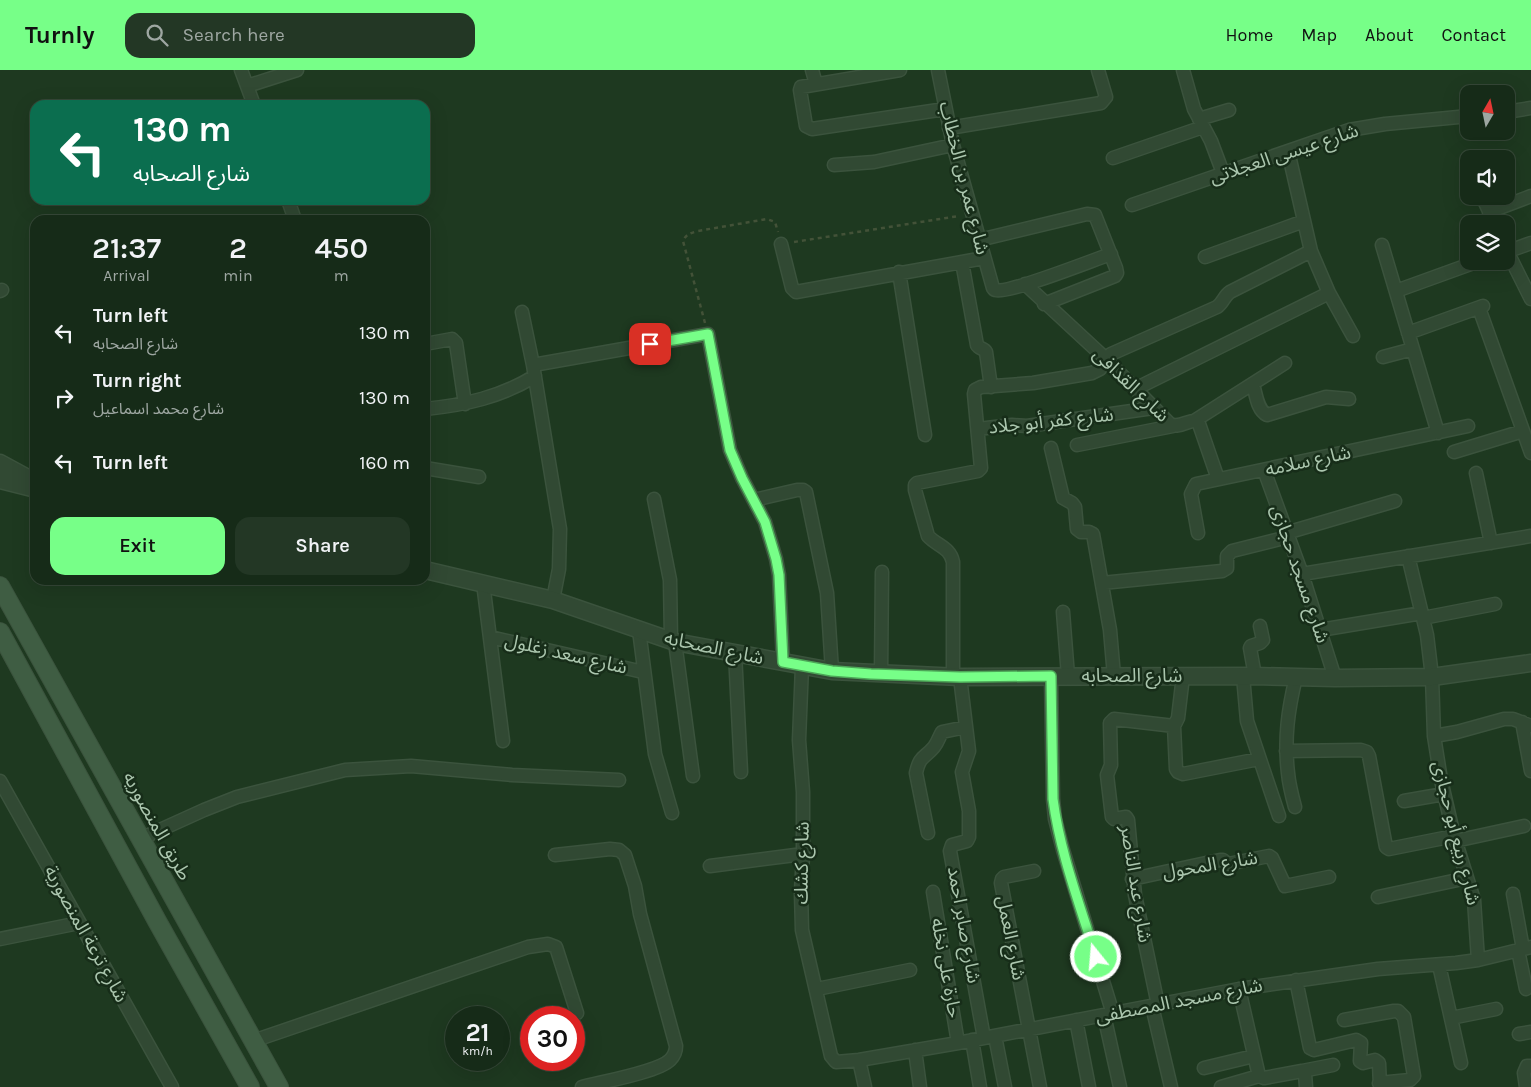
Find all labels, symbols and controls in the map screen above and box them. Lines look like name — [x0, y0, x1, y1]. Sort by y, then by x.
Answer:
search box — [125, 13, 475, 58]
text: Turnly — [25, 21, 95, 49]
icon: search — [143, 21, 171, 49]
text: Search here — [183, 24, 285, 46]
text: Home — [1225, 24, 1273, 46]
text: Map — [1301, 24, 1337, 46]
text: About — [1365, 24, 1414, 46]
text: Contact — [1442, 24, 1506, 46]
north arrow — [1460, 85, 1515, 140]
map controls — [1460, 85, 1515, 270]
street label: شارع عمر بن الخطاب — [932, 99, 994, 257]
text: 130 m — [133, 109, 231, 150]
icon: left — [50, 120, 115, 185]
street label: شارع عيسى العجلاتى — [1207, 120, 1362, 190]
button: sound — [1460, 150, 1515, 205]
text: شارع الصحابه — [133, 161, 250, 187]
button: layers — [1460, 215, 1515, 270]
text: 21:37 — [92, 230, 161, 266]
text: 2 — [229, 230, 247, 266]
text: 450 — [315, 230, 368, 266]
text: Arrival — [103, 266, 150, 285]
text: min — [223, 266, 253, 285]
text: m — [334, 266, 349, 285]
text: Turn left — [93, 305, 168, 327]
icon: left — [50, 319, 78, 347]
text: 130 m — [359, 322, 410, 344]
pin — [629, 323, 671, 365]
icon: arrive — [636, 330, 664, 358]
text: شارع الصحابه — [93, 334, 178, 353]
street label: شارع القذافى — [1087, 343, 1174, 428]
text: Turn right — [93, 370, 182, 392]
icon: right — [50, 384, 78, 412]
text: 130 m — [359, 387, 410, 409]
text: شارع محمد اسماعيل — [93, 399, 224, 418]
street label: شارع كفر أبو جلاد — [987, 403, 1115, 440]
street label: شارع سلامه — [1263, 441, 1353, 483]
icon: left — [50, 449, 78, 477]
text: Turn left — [93, 452, 168, 474]
text: 160 m — [359, 452, 410, 474]
street label: شارع مسجد حجازى — [1264, 502, 1334, 647]
button: Exit — [50, 517, 225, 575]
button: Share — [235, 517, 410, 575]
street label: شارع الصحابه — [662, 627, 766, 671]
street label: شارع سعد زغلول — [502, 629, 629, 681]
street label: شارع الصحابه — [1081, 665, 1183, 689]
street label: شارع ربيع أبو حجازى — [1425, 758, 1485, 908]
street label: طريق المنصوريه — [118, 768, 196, 884]
street label: شارع كشك — [790, 821, 816, 905]
street label: شارع عبد الناصر — [1114, 823, 1156, 945]
street label: شارع المحول — [1161, 847, 1260, 885]
street label: شارع ترعة المنصورية — [38, 862, 133, 1007]
street label: شارع صابر احمد — [941, 865, 985, 985]
street label: شارع العمل — [990, 894, 1030, 983]
street label: حارة على نخله — [926, 916, 966, 1020]
position arrow — [1069, 930, 1121, 982]
street label: شارع مسجد المصطفى — [1094, 974, 1265, 1030]
speed limit sign: 30 — [520, 1006, 585, 1071]
text: 21 — [465, 1018, 490, 1047]
text: km/h — [462, 1044, 493, 1058]

